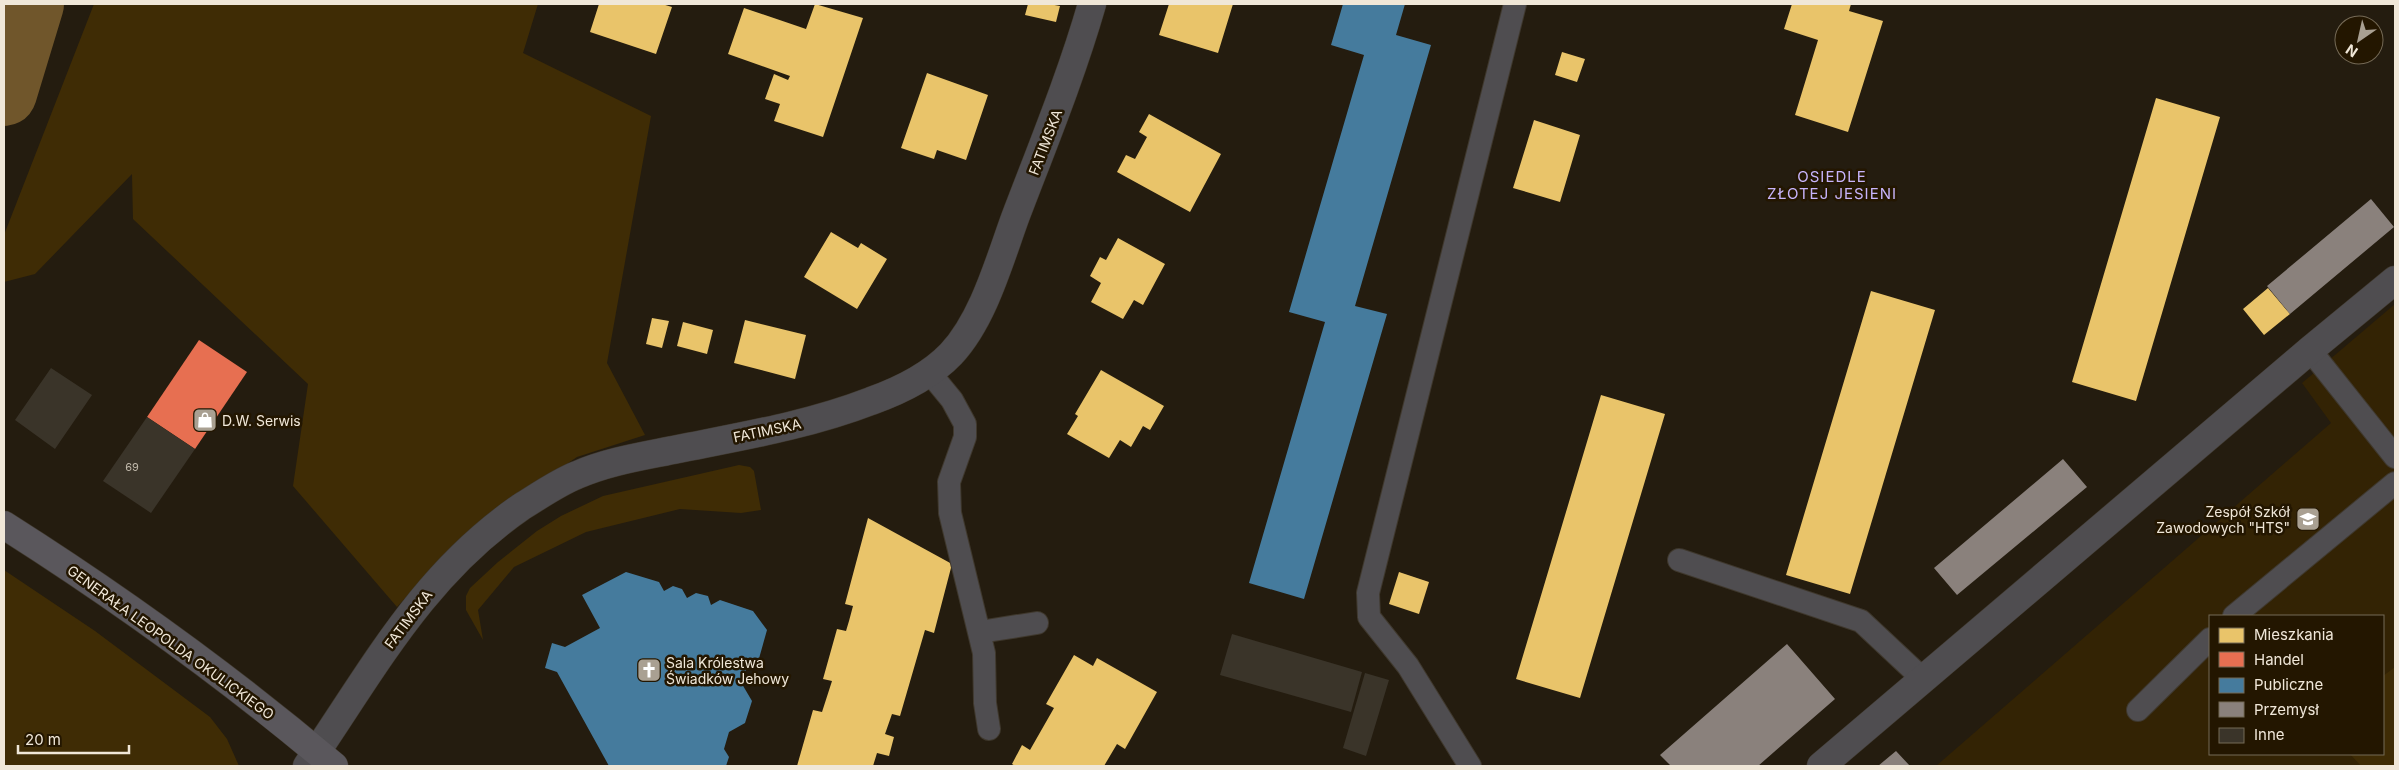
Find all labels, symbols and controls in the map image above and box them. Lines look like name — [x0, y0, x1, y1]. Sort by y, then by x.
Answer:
north arrow — [2334, 15, 2384, 65]
text: N — [2342, 41, 2361, 61]
street label: FATIMSKA — [1025, 106, 1065, 177]
district label: OSIEDLE ZŁOTEJ JESIENI — [1767, 167, 1897, 203]
shop icon: D.W. Serwis — [192, 407, 218, 433]
place label: D.W. Serwis — [222, 412, 301, 429]
street label: FATIMSKA — [732, 414, 803, 445]
house number: 69 — [125, 460, 139, 474]
place label: Zespół Szkół Zawodowych "HTS" — [2156, 503, 2291, 536]
school or university icon: Zespół Szkół Zawodowych "HTS" — [2295, 506, 2321, 532]
street label: GENERAŁA LEOPOLDA OKULICKIEGO — [64, 561, 278, 723]
street label: FATIMSKA — [380, 586, 436, 652]
legend — [2209, 615, 2384, 755]
text: Mieszkania — [2254, 625, 2334, 644]
text: Handel — [2254, 650, 2304, 669]
place label: Sala Królestwa Świadków Jehowy — [666, 654, 789, 687]
church icon: Sala Królestwa Świadków Jehowy — [636, 657, 662, 683]
text: Publiczne — [2254, 675, 2323, 694]
text: Przemysł — [2254, 700, 2319, 719]
scale bar — [18, 722, 129, 754]
text: Inne — [2254, 725, 2285, 744]
text: 20 m — [25, 730, 61, 749]

